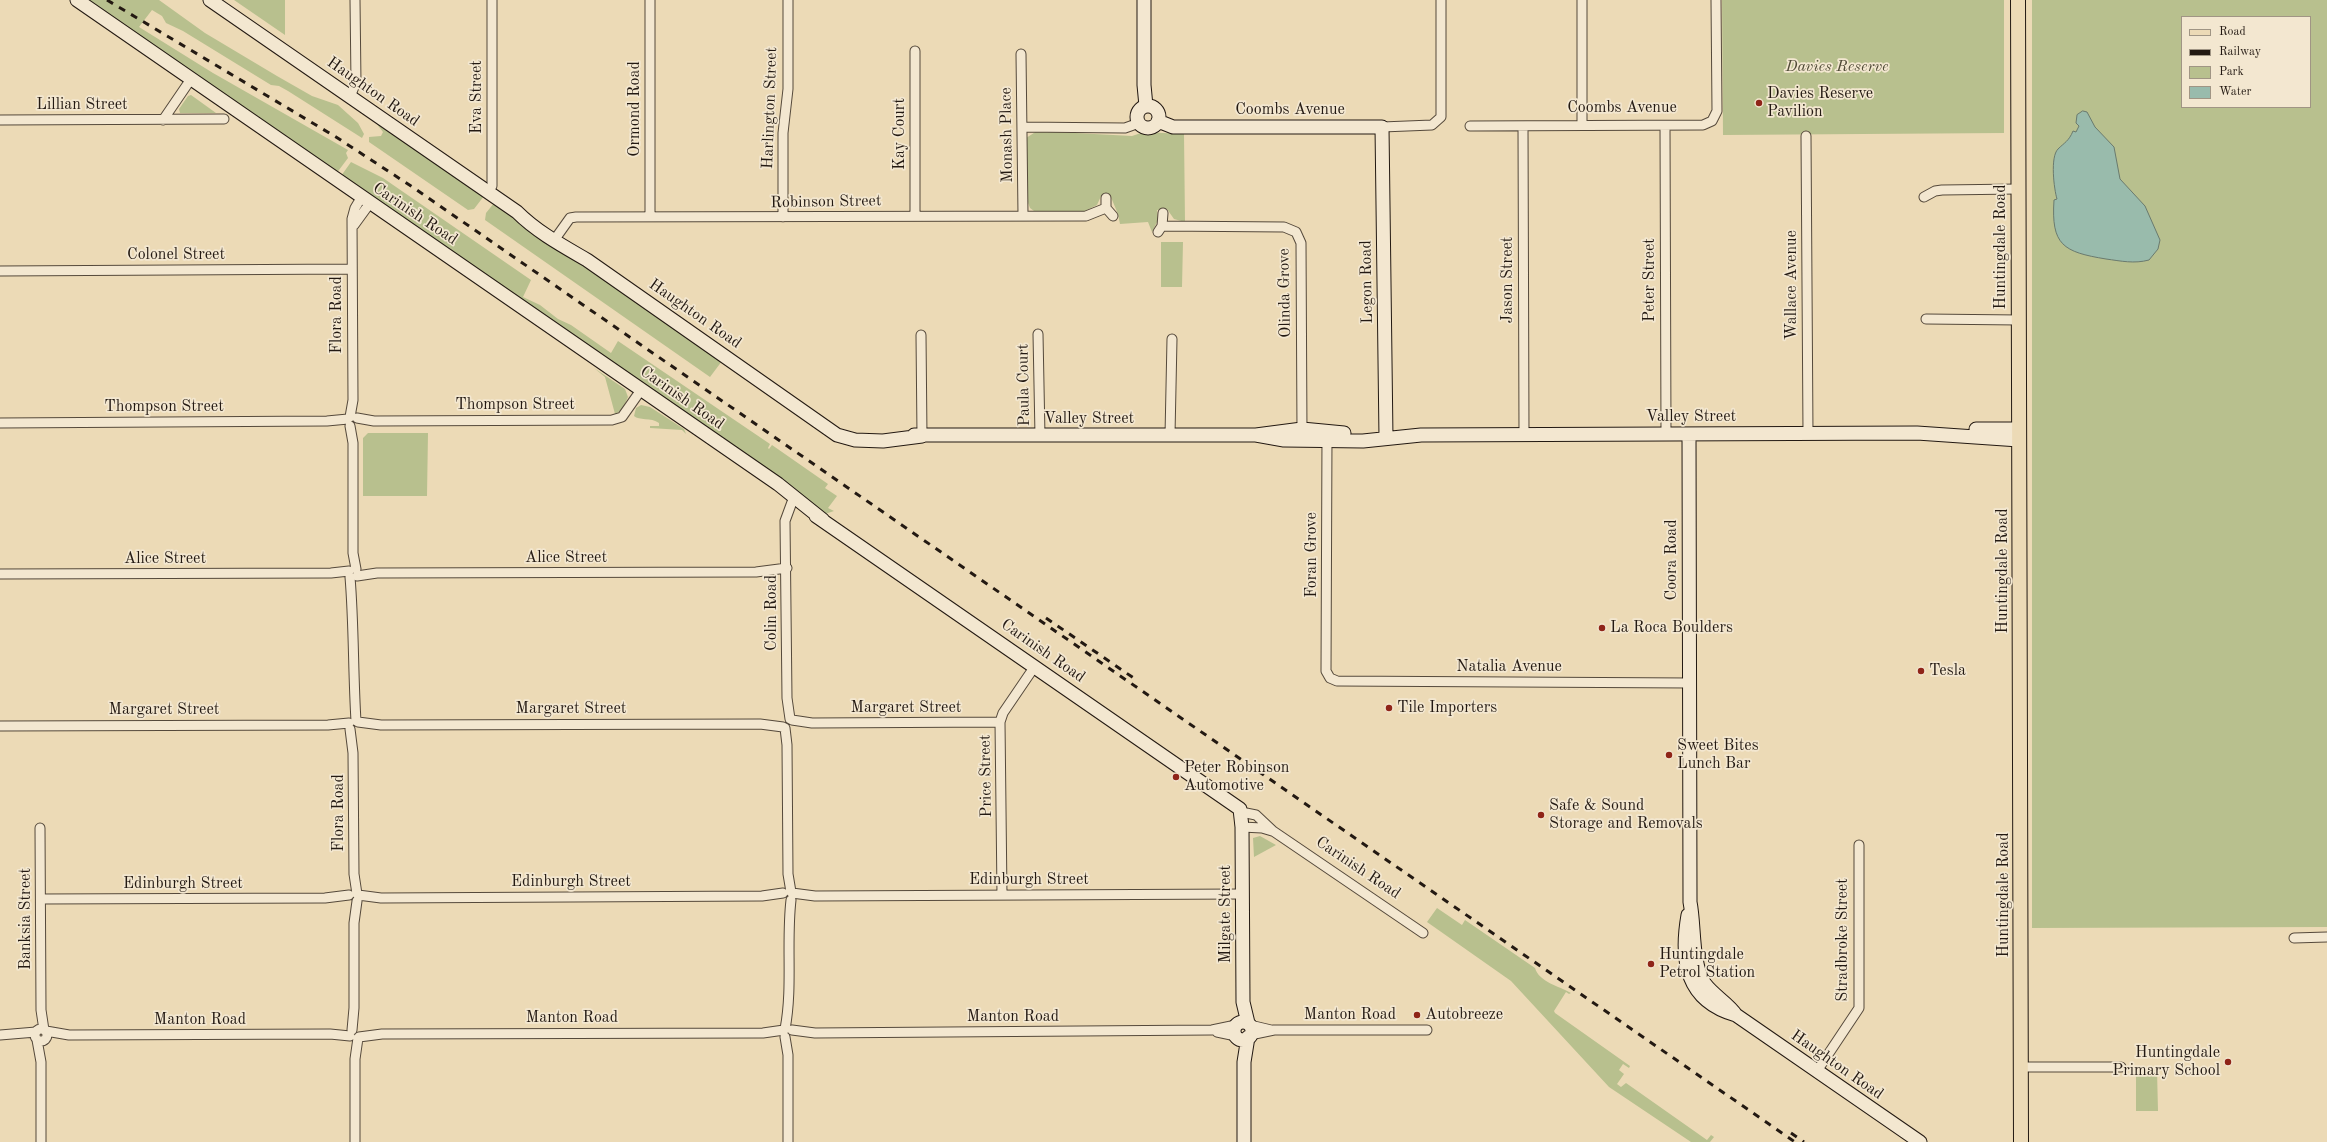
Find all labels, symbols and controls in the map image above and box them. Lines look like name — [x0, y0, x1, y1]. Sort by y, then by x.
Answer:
legend — [2181, 16, 2311, 108]
text: Road — [2219, 26, 2246, 38]
text: Railway — [2219, 46, 2261, 58]
street label: Harlington Street — [758, 47, 782, 169]
street label: Haughton Road — [323, 53, 423, 131]
park label: Davies Reserve — [1785, 57, 1889, 77]
street label: Eva Street — [467, 60, 487, 134]
street label: Ormond Road — [625, 61, 645, 157]
text: Park — [2219, 66, 2244, 78]
place label: Davies Reserve Pavilion — [1767, 84, 1873, 122]
text: Water — [2219, 86, 2251, 98]
street label: Monash Place — [997, 87, 1017, 183]
street label: Lillian Street — [36, 95, 128, 115]
street label: Kay Court — [890, 98, 910, 170]
street label: Coombs Avenue — [1567, 98, 1677, 118]
marker: Davies Reserve Pavilion — [1754, 98, 1764, 108]
street label: Coombs Avenue — [1235, 100, 1345, 120]
street label: Carinish Road — [369, 179, 461, 249]
street label: Huntingdale Road — [1991, 184, 2011, 310]
street label: Robinson Street — [770, 191, 882, 213]
street label: Wallace Avenue — [1782, 230, 1802, 340]
street label: Jason Street — [1498, 237, 1518, 323]
street label: Peter Street — [1640, 238, 1660, 322]
street label: Legon Road — [1357, 240, 1377, 324]
street label: Colonel Street — [127, 245, 225, 265]
street label: Olinda Grove — [1275, 248, 1295, 338]
street label: Haughton Road — [645, 275, 745, 353]
street label: Flora Road — [327, 276, 347, 354]
street label: Paula Court — [1014, 343, 1034, 427]
street label: Carinish Road — [636, 362, 728, 434]
street label: Thompson Street — [455, 395, 575, 415]
street label: Thompson Street — [104, 397, 224, 417]
street label: Valley Street — [1646, 407, 1736, 427]
street label: Valley Street — [1044, 409, 1134, 429]
street label: Huntingdale Road — [1993, 508, 2013, 634]
street label: Foran Grove — [1302, 512, 1322, 598]
street label: Coora Road — [1662, 519, 1682, 601]
street label: Alice Street — [525, 548, 607, 568]
street label: Alice Street — [124, 549, 206, 569]
street label: Colin Road — [762, 575, 782, 651]
street label: Carinish Road — [997, 615, 1089, 687]
place label: La Roca Boulders — [1610, 618, 1733, 638]
marker: La Roca Boulders — [1597, 623, 1607, 633]
street label: Natalia Avenue — [1456, 657, 1562, 677]
place label: Tesla — [1929, 661, 1966, 681]
marker: Tesla — [1916, 666, 1926, 676]
street label: Margaret Street — [851, 698, 961, 718]
place label: Tile Importers — [1397, 698, 1497, 718]
street label: Margaret Street — [516, 699, 626, 719]
street label: Margaret Street — [109, 700, 219, 720]
marker: Tile Importers — [1384, 703, 1394, 713]
street label: Price Street — [976, 734, 996, 818]
place label: Sweet Bites Lunch Bar — [1677, 736, 1759, 774]
marker: Sweet Bites Lunch Bar — [1664, 750, 1674, 760]
place label: Peter Robinson Automotive — [1184, 758, 1289, 796]
marker: Peter Robinson Automotive — [1171, 772, 1181, 782]
street label: Flora Road — [329, 774, 349, 852]
place label: Safe & Sound Storage and Removals — [1549, 796, 1703, 834]
marker: Safe & Sound Storage and Removals — [1536, 810, 1546, 820]
street label: Huntingdale Road — [1994, 832, 2014, 958]
street label: Carinish Road — [1312, 833, 1404, 903]
street label: Milgate Street — [1216, 865, 1236, 963]
street label: Banksia Street — [16, 868, 36, 970]
street label: Edinburgh Street — [969, 870, 1089, 890]
street label: Edinburgh Street — [511, 872, 631, 892]
street label: Edinburgh Street — [123, 874, 243, 894]
street label: Stradbroke Street — [1833, 878, 1853, 1002]
place label: Huntingdale Petrol Station — [1659, 945, 1755, 983]
marker: Huntingdale Petrol Station — [1646, 959, 1656, 969]
street label: Manton Road — [1304, 1005, 1396, 1025]
place label: Autobreeze — [1425, 1005, 1503, 1025]
street label: Manton Road — [967, 1007, 1059, 1027]
street label: Manton Road — [526, 1008, 618, 1028]
street label: Manton Road — [154, 1010, 246, 1030]
marker: Autobreeze — [1412, 1010, 1422, 1020]
street label: Haughton Road — [1787, 1026, 1887, 1104]
place label: Huntingdale Primary School — [2112, 1043, 2220, 1081]
marker: Huntingdale Primary School — [2223, 1057, 2233, 1067]

